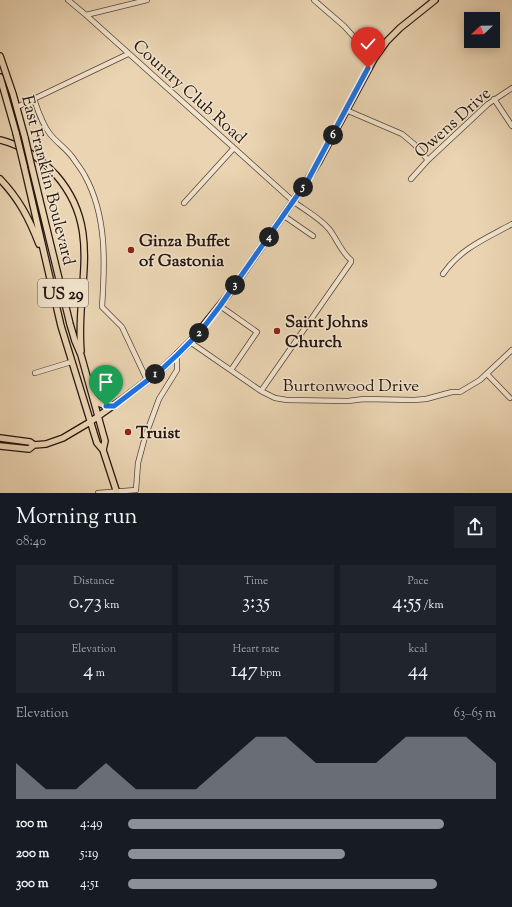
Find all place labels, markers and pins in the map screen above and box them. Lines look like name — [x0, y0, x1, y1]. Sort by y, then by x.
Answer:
pin — [351, 27, 385, 68]
pin: 6 — [323, 125, 343, 145]
pin: 5 — [293, 177, 313, 197]
pin: 4 — [259, 227, 279, 247]
place label: Ginza Buffet of Gastonia — [139, 230, 230, 274]
marker: Ginza Buffet of Gastonia — [126, 245, 136, 255]
pin: 3 — [225, 275, 245, 295]
place label: Saint Johns Church — [285, 311, 368, 355]
pin: 2 — [189, 323, 209, 343]
marker: Saint Johns Church — [272, 326, 282, 336]
pin: 1 — [145, 364, 165, 384]
pin — [89, 365, 123, 406]
place label: Truist — [136, 422, 180, 446]
marker: Truist — [123, 427, 133, 437]

